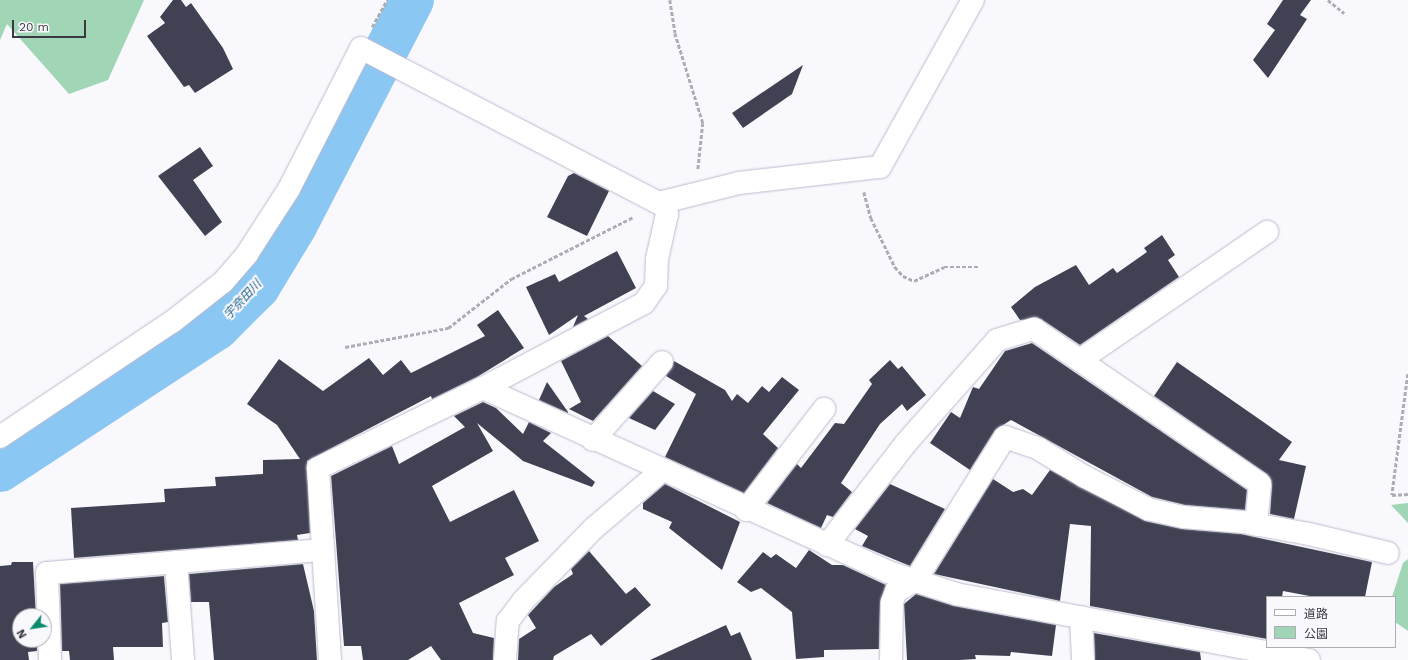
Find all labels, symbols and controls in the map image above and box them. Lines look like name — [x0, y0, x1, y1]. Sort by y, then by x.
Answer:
scale bar — [14, 12, 88, 38]
text: 20 m — [19, 20, 49, 34]
water label: 宇奈田川 — [221, 278, 265, 322]
legend — [1266, 596, 1396, 648]
text: 道路 — [1304, 607, 1328, 621]
north arrow — [12, 608, 52, 648]
text: N — [14, 627, 30, 641]
text: 公園 — [1304, 627, 1328, 641]

